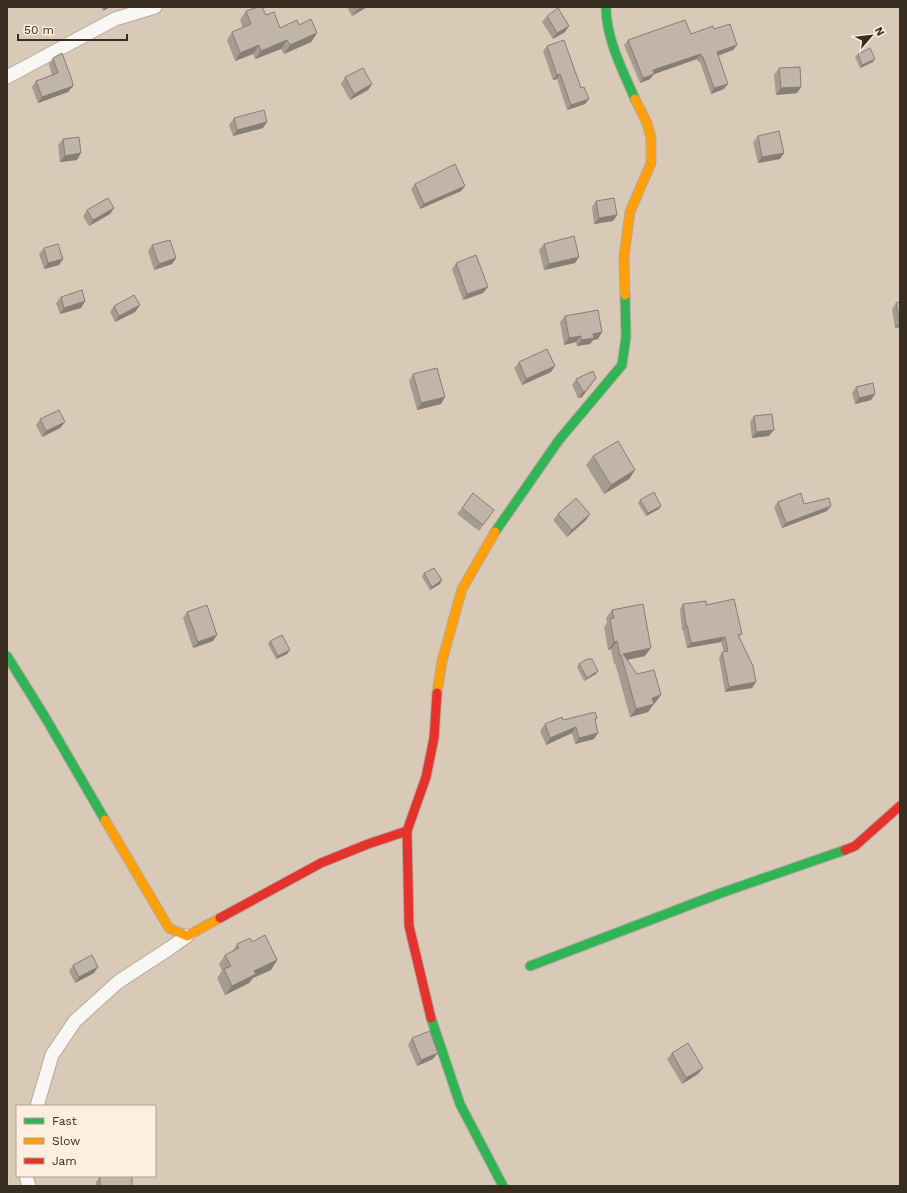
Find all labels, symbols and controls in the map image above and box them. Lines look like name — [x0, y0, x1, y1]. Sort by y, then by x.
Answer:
scale bar — [18, 16, 127, 42]
north arrow — [851, 16, 891, 56]
text: 50 m — [24, 23, 54, 37]
text: N — [872, 25, 887, 38]
legend — [16, 1105, 156, 1177]
text: Fast — [52, 1114, 77, 1128]
text: Slow — [52, 1134, 80, 1148]
text: Jam — [52, 1154, 77, 1168]

